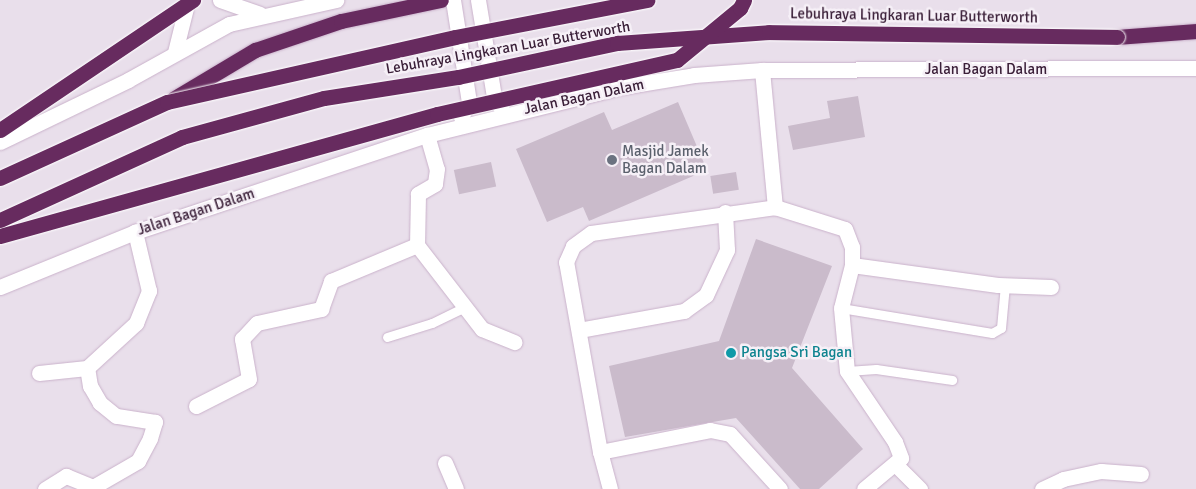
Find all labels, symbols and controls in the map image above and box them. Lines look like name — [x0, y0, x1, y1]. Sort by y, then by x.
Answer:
street label: Lebuhraya Lingkaran Luar Butterworth — [790, 5, 1038, 27]
street label: Lebuhraya Lingkaran Luar Butterworth — [384, 18, 632, 78]
street label: Jalan Bagan Dalam — [925, 61, 1047, 79]
street label: Jalan Bagan Dalam — [522, 75, 646, 119]
place label: Masjid Jamek Bagan Dalam — [622, 142, 709, 177]
marker: Masjid Jamek Bagan Dalam — [606, 154, 618, 166]
street label: Jalan Bagan Dalam — [135, 185, 257, 239]
place label: Pangsa Sri Bagan — [741, 344, 852, 362]
marker: Pangsa Sri Bagan — [725, 347, 737, 359]

